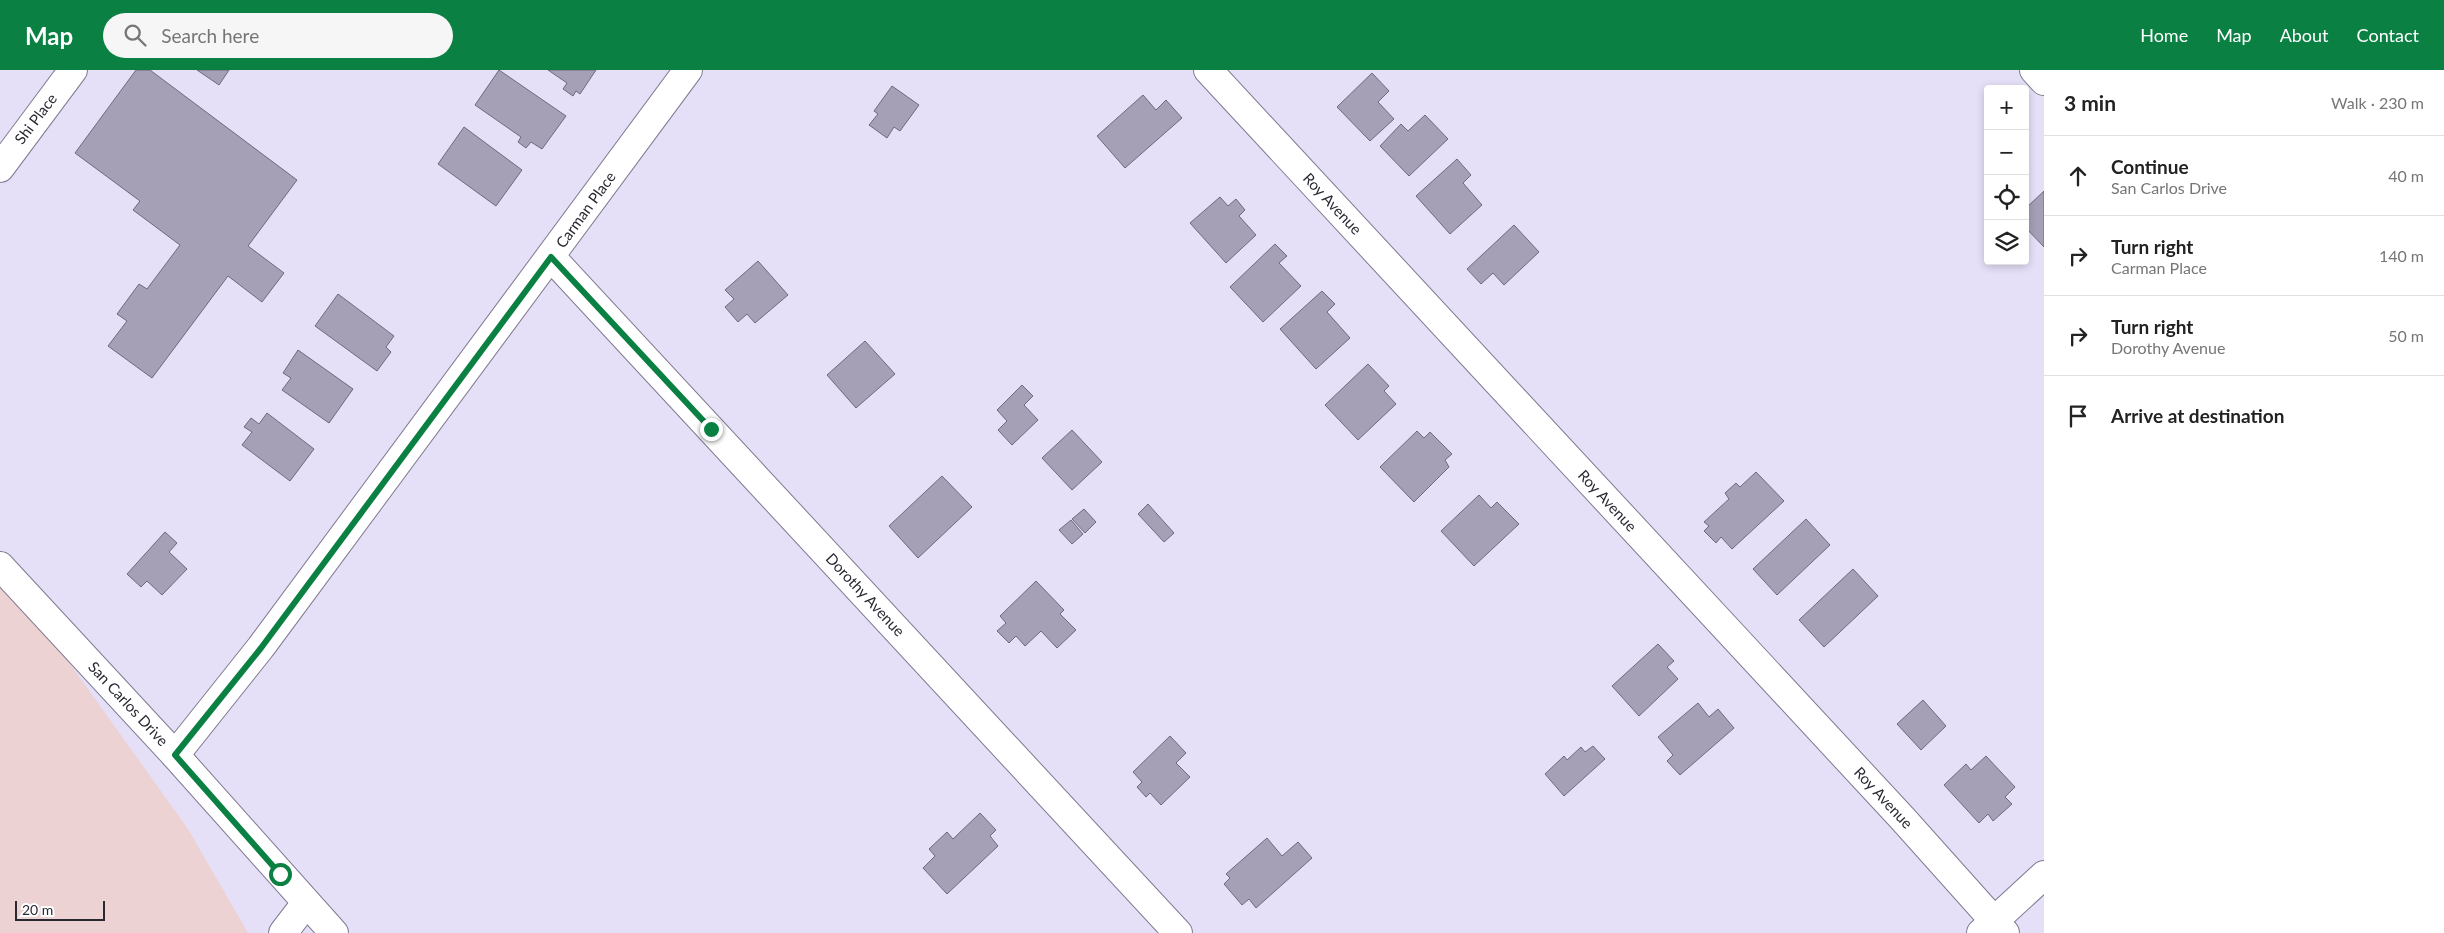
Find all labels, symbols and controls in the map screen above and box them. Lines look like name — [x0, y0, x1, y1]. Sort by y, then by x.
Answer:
search box — [103, 13, 453, 58]
text: Map — [25, 21, 73, 50]
icon: search — [121, 21, 149, 49]
text: Search here — [161, 24, 259, 47]
text: Home — [2140, 24, 2188, 46]
text: Map — [2216, 24, 2252, 46]
text: About — [2280, 24, 2329, 46]
text: Contact — [2357, 24, 2419, 46]
map controls — [1984, 85, 2029, 265]
button: + — [1984, 85, 2029, 130]
street label: Shi Place — [10, 89, 60, 147]
text: 3 min — [2064, 90, 2116, 115]
text: Walk · 230 m — [2331, 93, 2424, 112]
button: − — [1984, 130, 2029, 175]
text: Continue — [2111, 155, 2189, 178]
icon: ahead — [2064, 162, 2092, 190]
text: 40 m — [2388, 166, 2424, 185]
street label: Carman Place — [552, 168, 619, 251]
street label: Roy Avenue — [1300, 169, 1366, 238]
button: locate — [1984, 175, 2029, 220]
text: San Carlos Drive — [2111, 178, 2227, 197]
button: layers — [1984, 220, 2029, 265]
text: Turn right — [2111, 235, 2193, 258]
icon: right — [2064, 242, 2092, 270]
text: 140 m — [2379, 246, 2424, 265]
text: Carman Place — [2111, 258, 2207, 277]
text: Turn right — [2111, 315, 2193, 338]
icon: right — [2064, 322, 2092, 350]
text: 50 m — [2388, 326, 2424, 345]
text: Dorothy Avenue — [2111, 338, 2225, 357]
icon: arrive — [2064, 402, 2092, 430]
text: Arrive at destination — [2111, 404, 2284, 427]
route end — [700, 418, 723, 441]
street label: Roy Avenue — [1575, 466, 1641, 535]
street label: Dorothy Avenue — [823, 549, 909, 640]
street label: San Carlos Drive — [85, 657, 172, 749]
street label: Roy Avenue — [1851, 763, 1917, 832]
route start — [269, 863, 292, 886]
scale bar — [15, 898, 105, 921]
text: 20 m — [22, 901, 53, 918]

